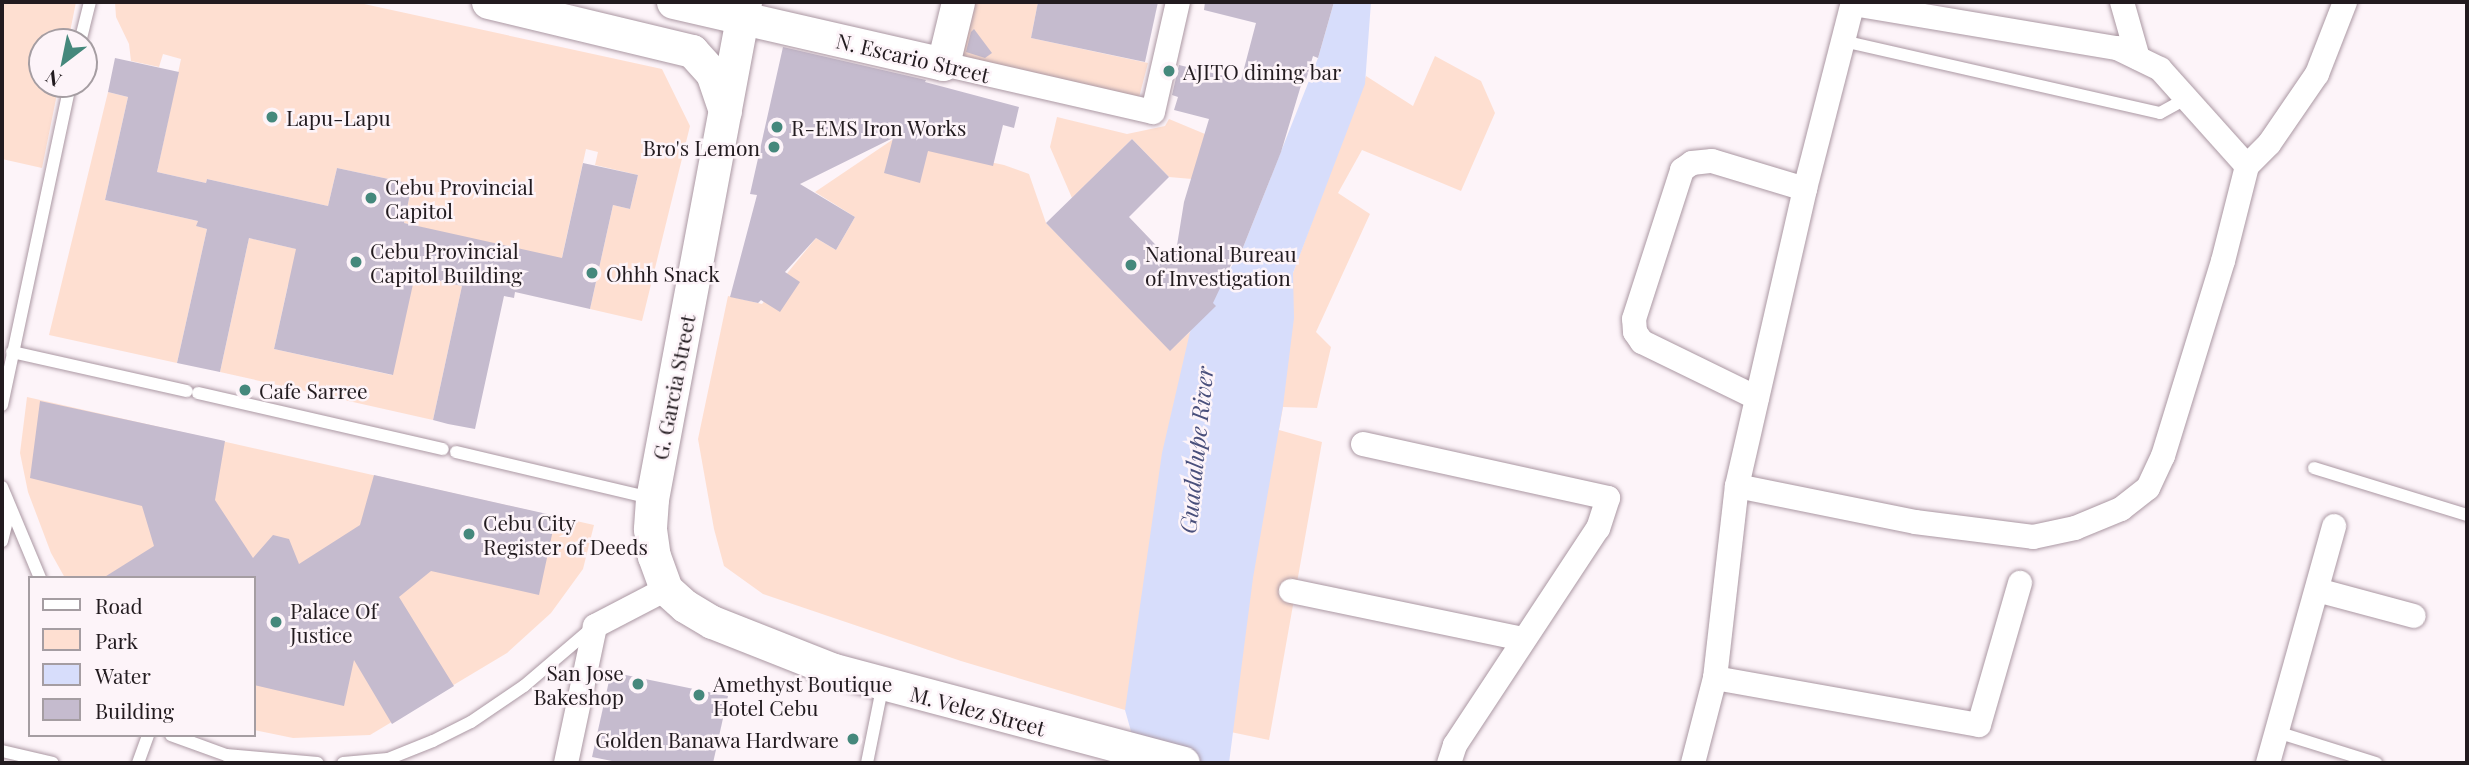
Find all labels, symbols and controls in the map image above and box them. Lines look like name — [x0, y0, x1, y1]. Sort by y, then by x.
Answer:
street label: N. Escario Street — [834, 27, 992, 87]
north arrow — [28, 28, 98, 98]
place label: AJITO dining bar — [1183, 58, 1341, 84]
marker: AJITO dining bar — [1161, 63, 1177, 79]
text: N — [40, 64, 66, 94]
place label: Lapu-Lapu — [286, 104, 391, 130]
marker: Lapu-Lapu — [264, 109, 280, 125]
place label: R-EMS Iron Works — [791, 114, 967, 140]
marker: R-EMS Iron Works — [769, 119, 785, 135]
place label: Bro's Lemon — [643, 134, 760, 160]
marker: Bro's Lemon — [766, 139, 782, 155]
place label: Cebu Provincial Capitol — [385, 173, 534, 223]
marker: Cebu Provincial Capitol — [363, 190, 379, 206]
place label: Cebu Provincial Capitol Building — [370, 237, 522, 287]
place label: National Bureau of Investigation — [1145, 240, 1297, 290]
marker: Cebu Provincial Capitol Building — [348, 254, 364, 270]
marker: National Bureau of Investigation — [1123, 257, 1139, 273]
place label: Ohhh Snack — [606, 260, 720, 286]
marker: Ohhh Snack — [584, 265, 600, 281]
street label: G. Garcia Street — [647, 312, 699, 462]
water label: Guadalupe River — [1174, 365, 1218, 535]
place label: Cafe Sarree — [259, 377, 368, 403]
marker: Cafe Sarree — [237, 382, 253, 398]
place label: Cebu City Register of Deeds — [483, 509, 648, 559]
marker: Cebu City Register of Deeds — [461, 526, 477, 542]
legend — [28, 576, 256, 737]
text: Road — [95, 591, 143, 619]
place label: Palace Of Justice — [290, 597, 377, 647]
marker: Palace Of Justice — [268, 614, 284, 630]
text: Park — [95, 626, 138, 654]
place label: San Jose Bakeshop — [533, 659, 624, 709]
text: Water — [95, 661, 151, 689]
place label: Amethyst Boutique Hotel Cebu — [713, 670, 893, 720]
marker: San Jose Bakeshop — [630, 676, 646, 692]
street label: M. Velez Street — [907, 680, 1049, 740]
marker: Amethyst Boutique Hotel Cebu — [691, 687, 707, 703]
text: Building — [95, 696, 174, 724]
place label: Golden Banawa Hardware — [595, 726, 839, 752]
marker: Golden Banawa Hardware — [845, 731, 861, 747]

